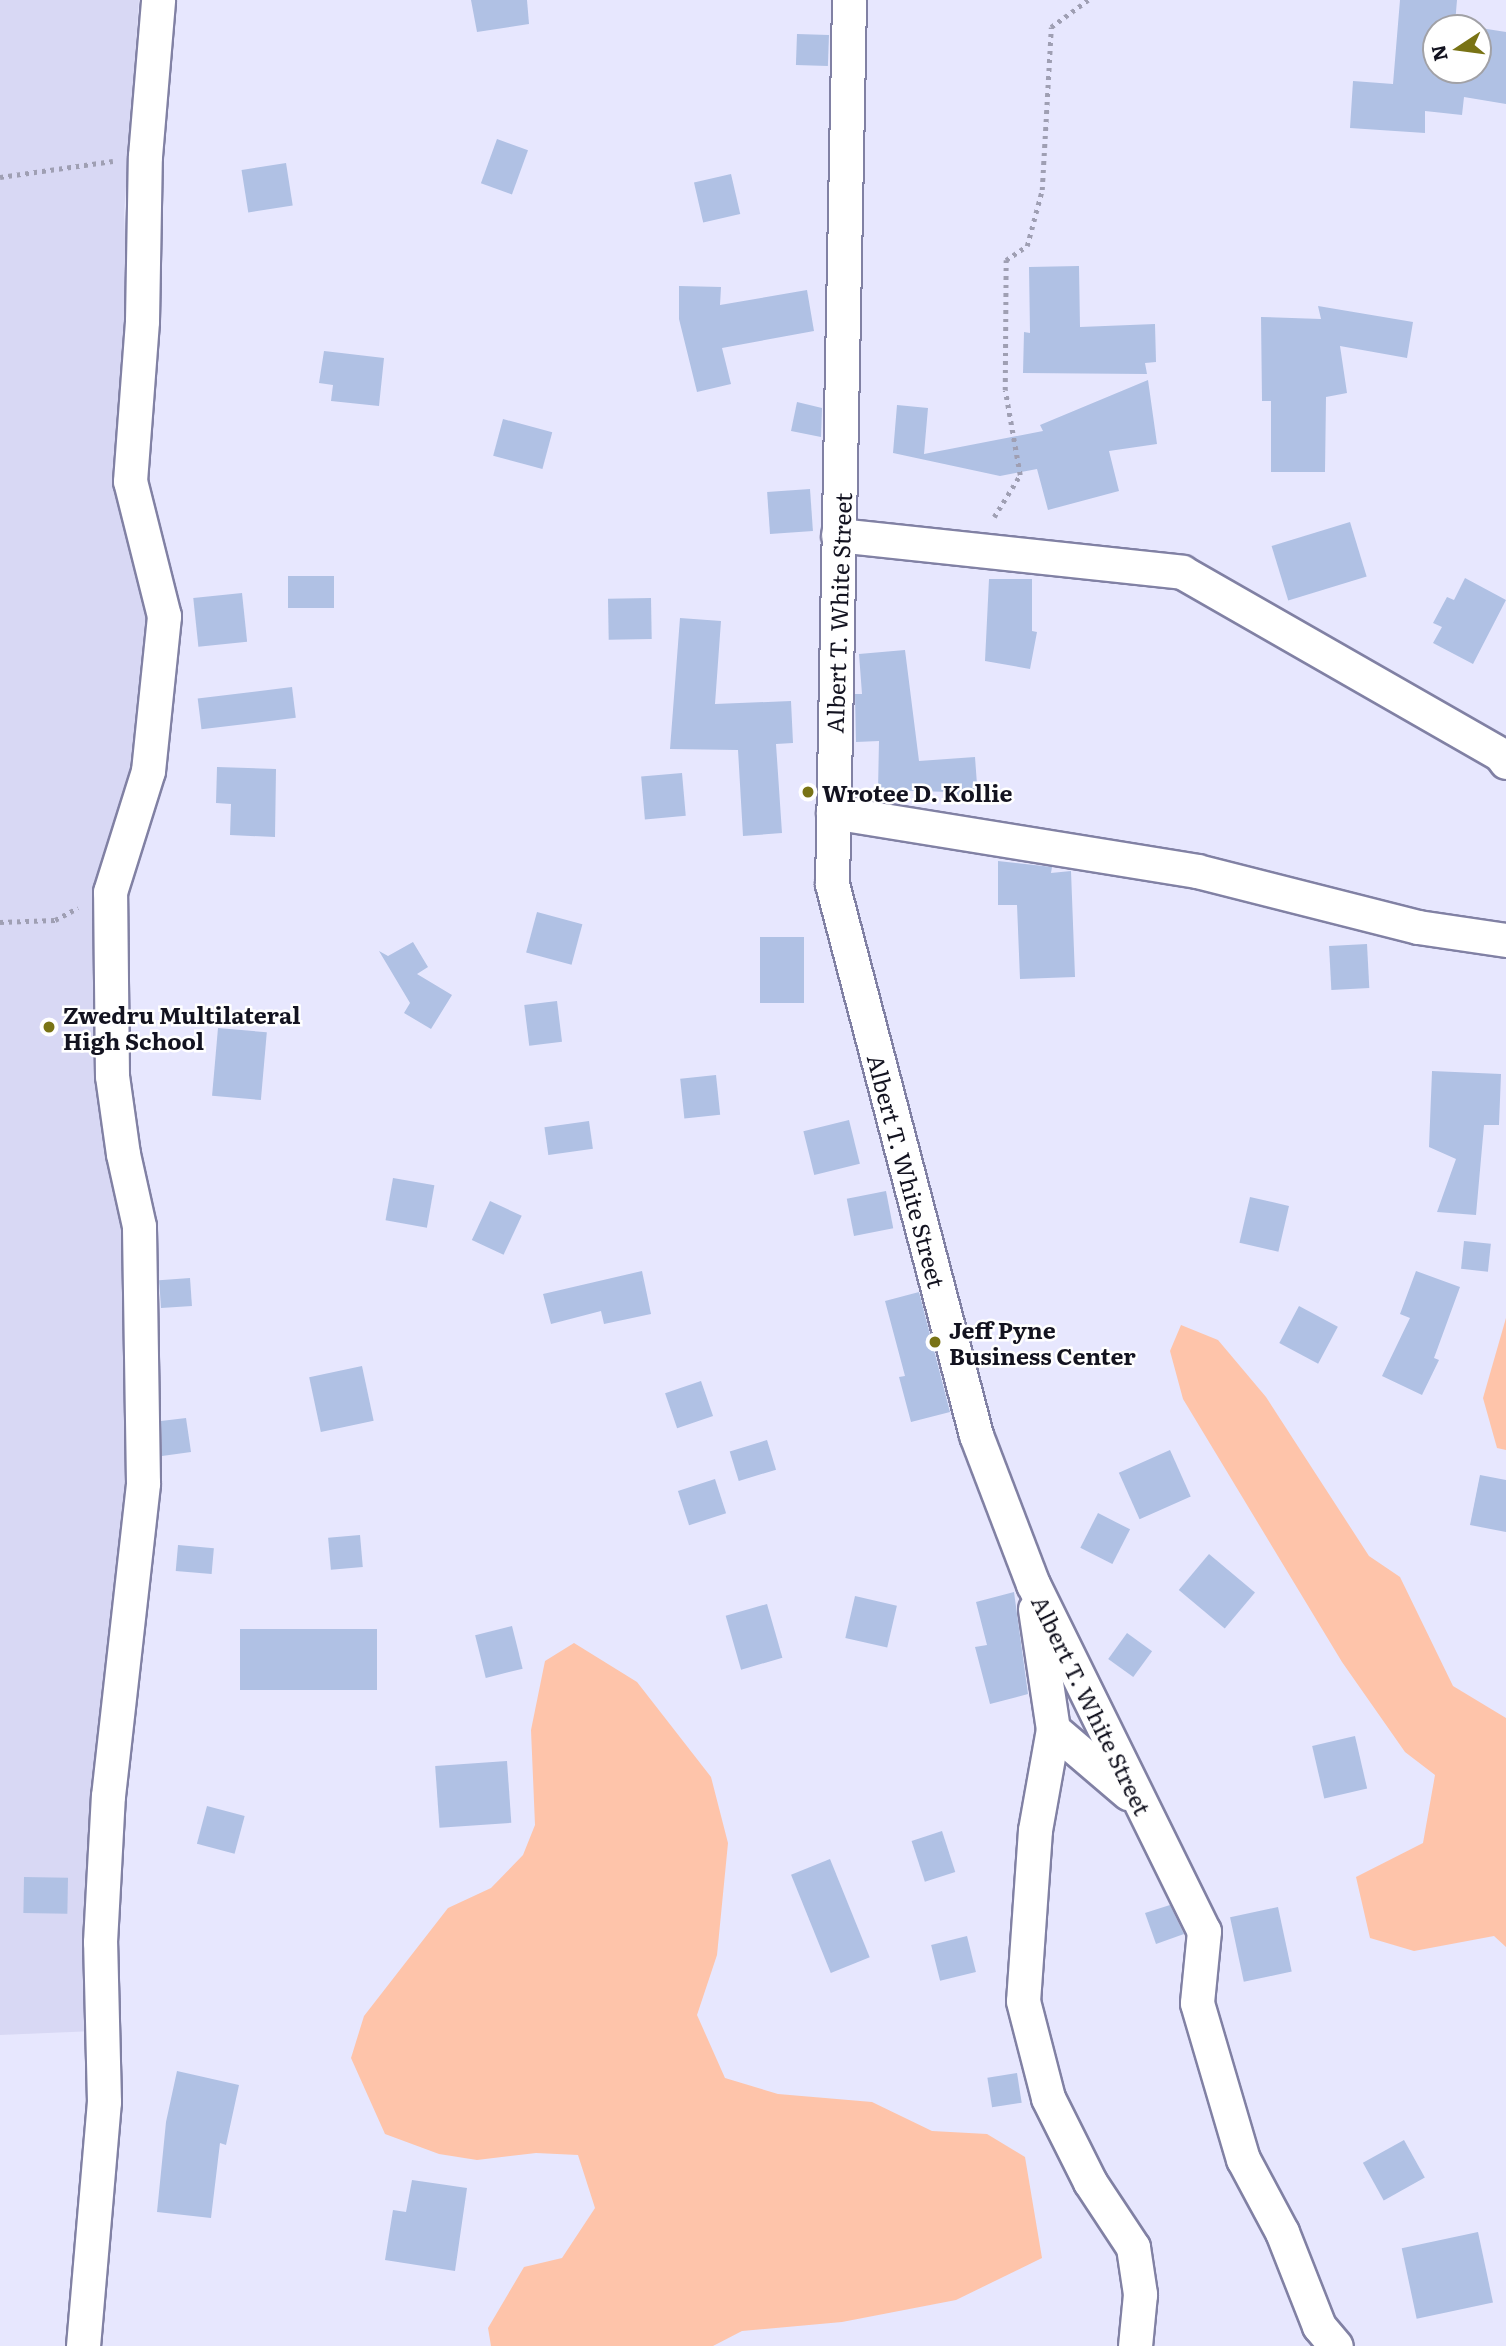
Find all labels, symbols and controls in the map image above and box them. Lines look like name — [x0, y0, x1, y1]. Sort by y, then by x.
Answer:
north arrow — [1422, 14, 1492, 84]
text: N — [1423, 42, 1454, 64]
street label: Albert T. White Street — [820, 492, 856, 734]
place label: Wrotee D. Kollie — [822, 778, 1013, 806]
marker: Wrotee D. Kollie — [800, 784, 816, 800]
place label: Zwedru Multilateral High School — [63, 1000, 301, 1054]
marker: Zwedru Multilateral High School — [41, 1019, 57, 1035]
street label: Albert T. White Street — [863, 1051, 951, 1291]
place label: Jeff Pyne Business Center — [949, 1315, 1136, 1369]
marker: Jeff Pyne Business Center — [927, 1334, 943, 1350]
street label: Albert T. White Street — [1027, 1591, 1157, 1819]

